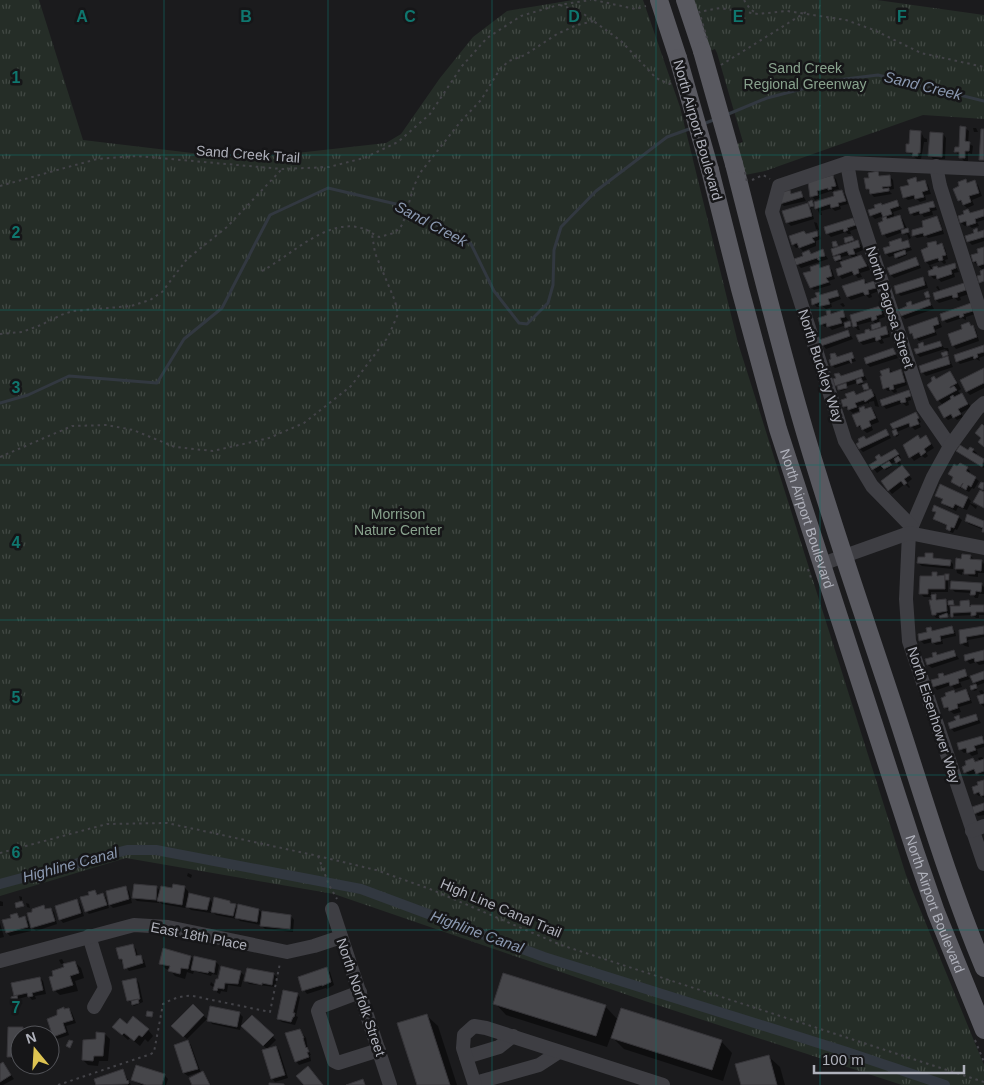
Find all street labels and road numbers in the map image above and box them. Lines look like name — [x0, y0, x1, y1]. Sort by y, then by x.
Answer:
street label: North Airport Boulevard — [670, 58, 726, 202]
street label: Sand Creek Trail — [195, 142, 301, 166]
street label: North Pagosa Street — [863, 244, 917, 370]
street label: North Buckley Way — [795, 307, 847, 425]
street label: North Airport Boulevard — [777, 447, 837, 590]
street label: North Eisenhower Way — [904, 645, 964, 785]
street label: North Airport Boulevard — [902, 833, 968, 975]
street label: High Line Canal Trail — [438, 875, 564, 941]
street label: East 18th Place — [149, 919, 249, 953]
street label: North Norfolk Street — [333, 936, 389, 1058]

